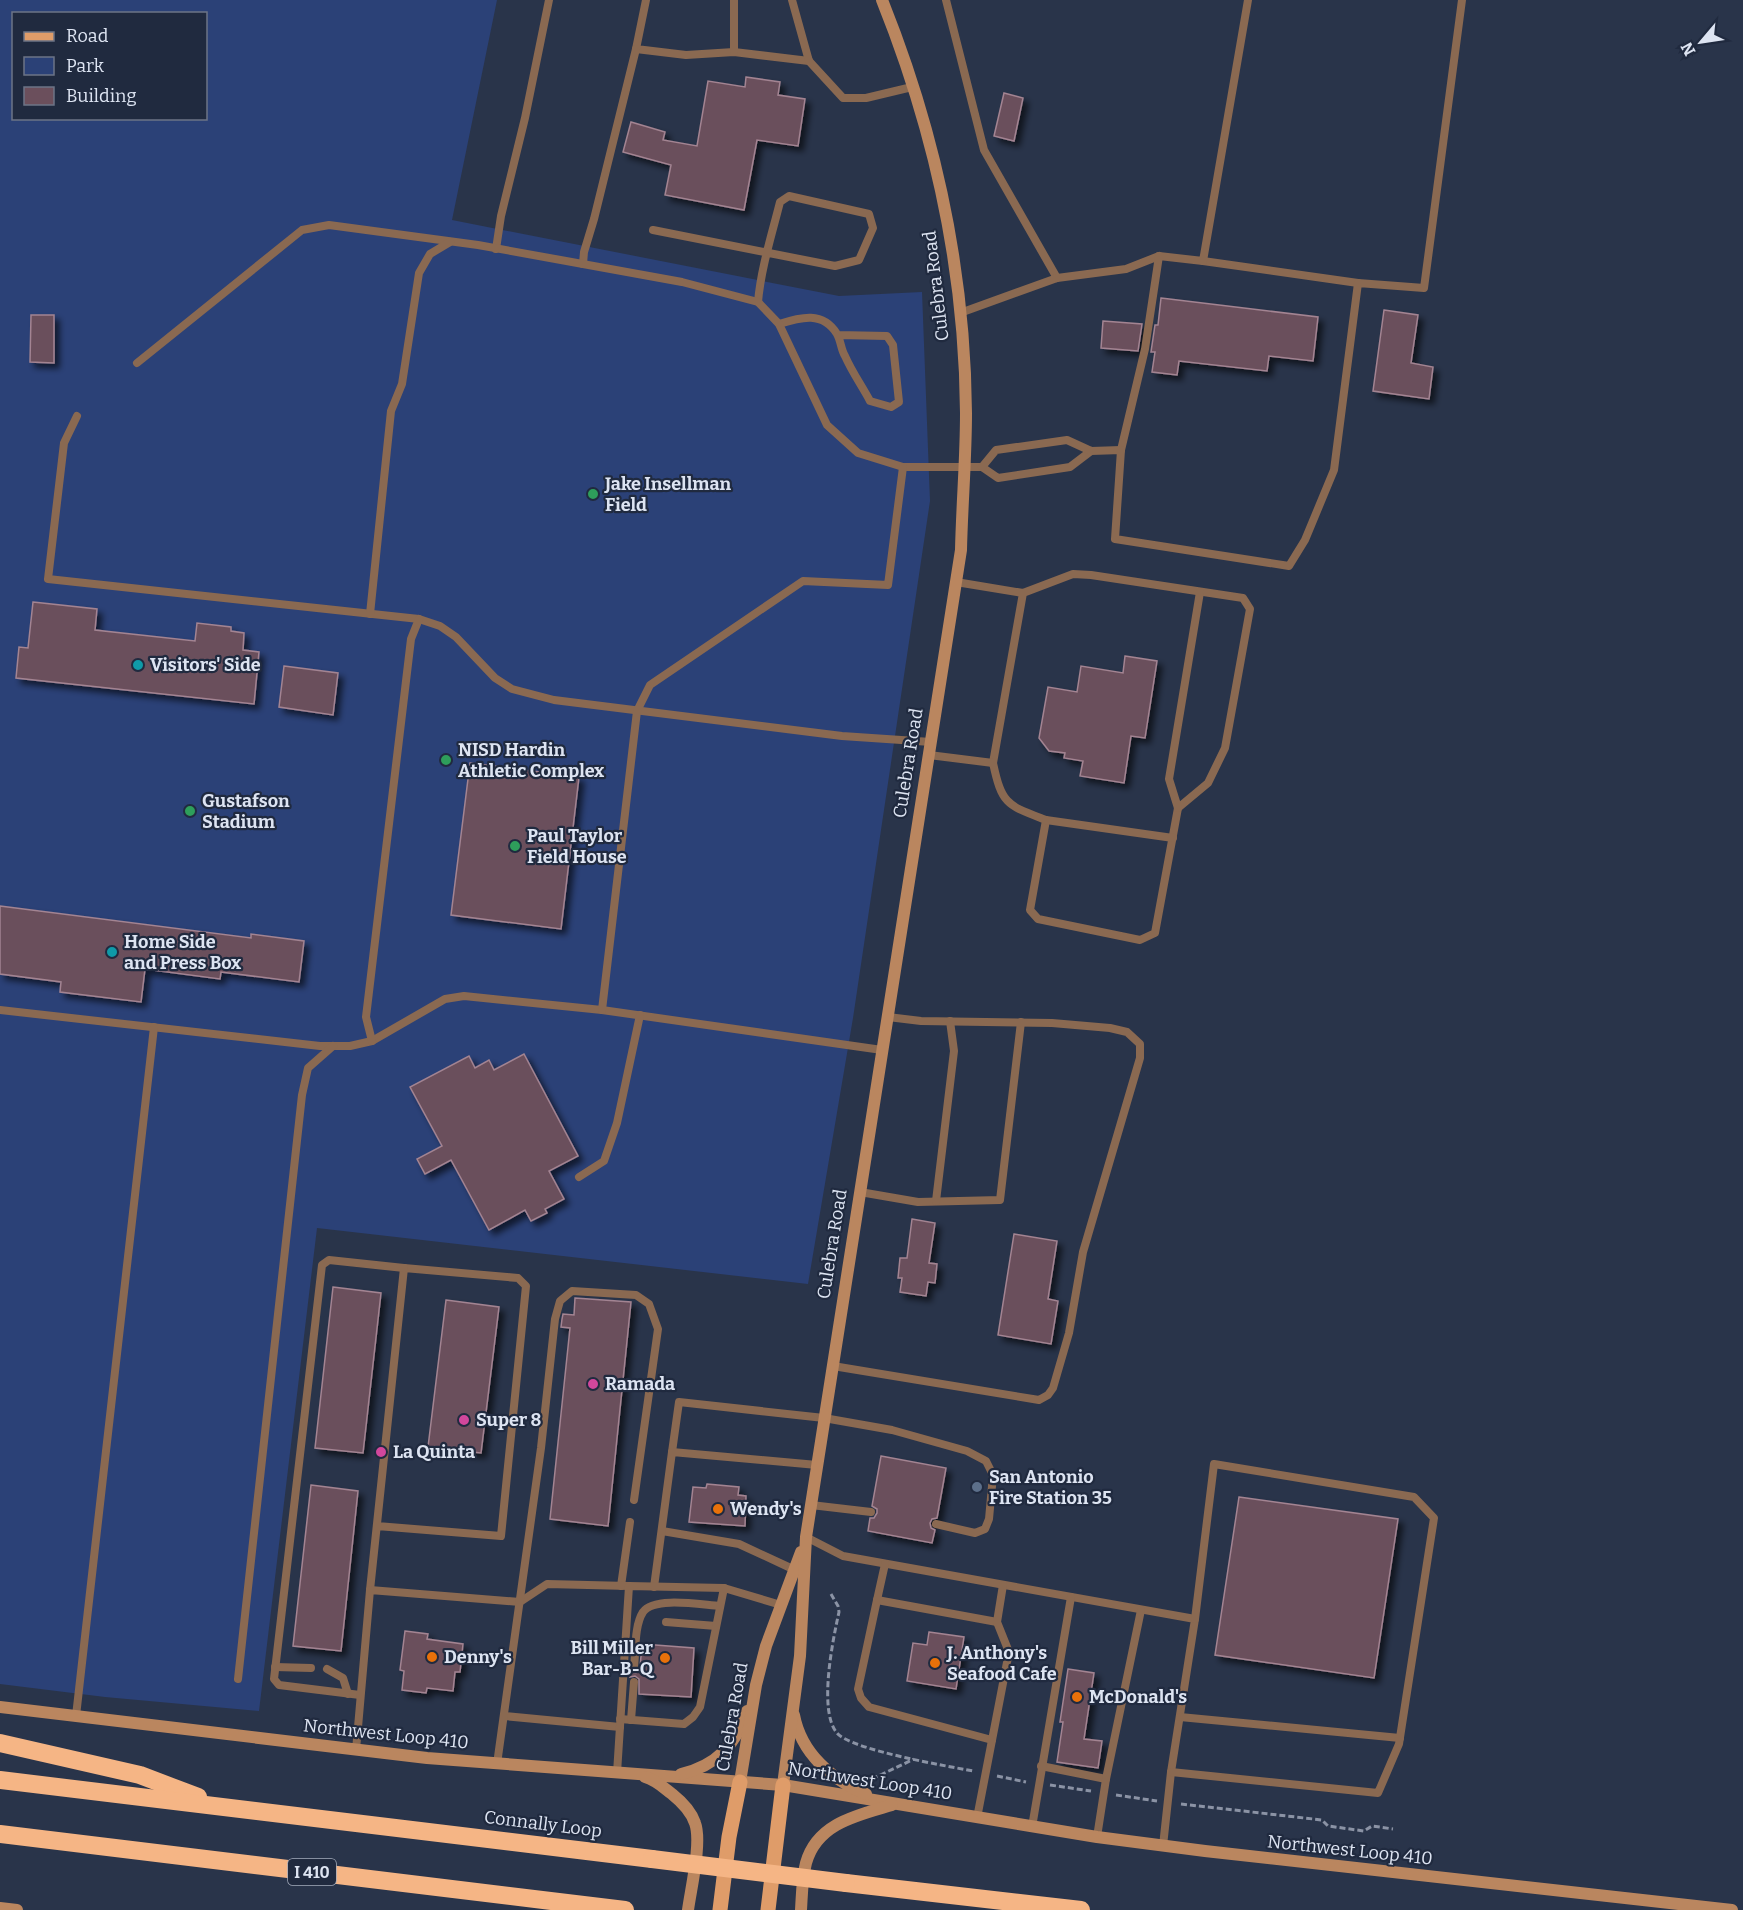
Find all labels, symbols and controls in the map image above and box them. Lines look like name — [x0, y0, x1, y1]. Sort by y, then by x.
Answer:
legend — [12, 12, 207, 120]
north arrow — [1671, 12, 1731, 72]
text: Road — [66, 25, 109, 47]
text: N — [1677, 39, 1700, 59]
text: Park — [66, 55, 105, 77]
text: Building — [66, 85, 137, 107]
street label: Culebra Road — [918, 229, 954, 342]
place label: Jake Insellman Field — [604, 473, 731, 516]
marker: Jake Insellman Field — [586, 487, 600, 501]
place label: Visitors' Side — [150, 654, 261, 676]
marker: Visitors' Side — [131, 658, 145, 672]
street label: Culebra Road — [888, 706, 928, 819]
place label: NISD Hardin Athletic Complex — [458, 739, 605, 782]
marker: NISD Hardin Athletic Complex — [439, 753, 453, 767]
place label: Gustafson Stadium — [202, 790, 290, 833]
marker: Gustafson Stadium — [183, 804, 197, 818]
place label: Paul Taylor Field House — [527, 825, 627, 868]
marker: Paul Taylor Field House — [508, 839, 522, 853]
place label: Home Side and Press Box — [124, 931, 242, 974]
marker: Home Side and Press Box — [105, 945, 119, 959]
street label: Culebra Road — [812, 1187, 852, 1300]
place label: Ramada — [605, 1373, 675, 1395]
marker: Ramada — [586, 1377, 600, 1391]
place label: Super 8 — [476, 1409, 541, 1431]
marker: Super 8 — [457, 1413, 471, 1427]
place label: La Quinta — [393, 1441, 475, 1463]
marker: La Quinta — [374, 1445, 388, 1459]
place label: San Antonio Fire Station 35 — [989, 1466, 1112, 1509]
marker: San Antonio Fire Station 35 — [970, 1480, 984, 1494]
place label: Wendy's — [730, 1498, 802, 1520]
marker: Wendy's — [711, 1502, 725, 1516]
place label: Bill Miller Bar-B-Q — [571, 1637, 655, 1680]
place label: J. Anthony's Seafood Cafe — [946, 1642, 1057, 1685]
place label: Denny's — [444, 1646, 512, 1668]
marker: Denny's — [425, 1650, 439, 1664]
marker: Bill Miller Bar-B-Q — [658, 1651, 672, 1665]
marker: J. Anthony's Seafood Cafe — [928, 1656, 942, 1670]
street label: Culebra Road — [712, 1660, 753, 1773]
place label: McDonald's — [1089, 1686, 1187, 1708]
marker: McDonald's — [1070, 1690, 1084, 1704]
street label: Northwest Loop 410 — [302, 1714, 470, 1754]
street label: Northwest Loop 410 — [786, 1757, 954, 1805]
street label: Connally Loop — [483, 1806, 603, 1842]
street label: Northwest Loop 410 — [1266, 1830, 1434, 1870]
road number: I 410 — [288, 1859, 336, 1885]

